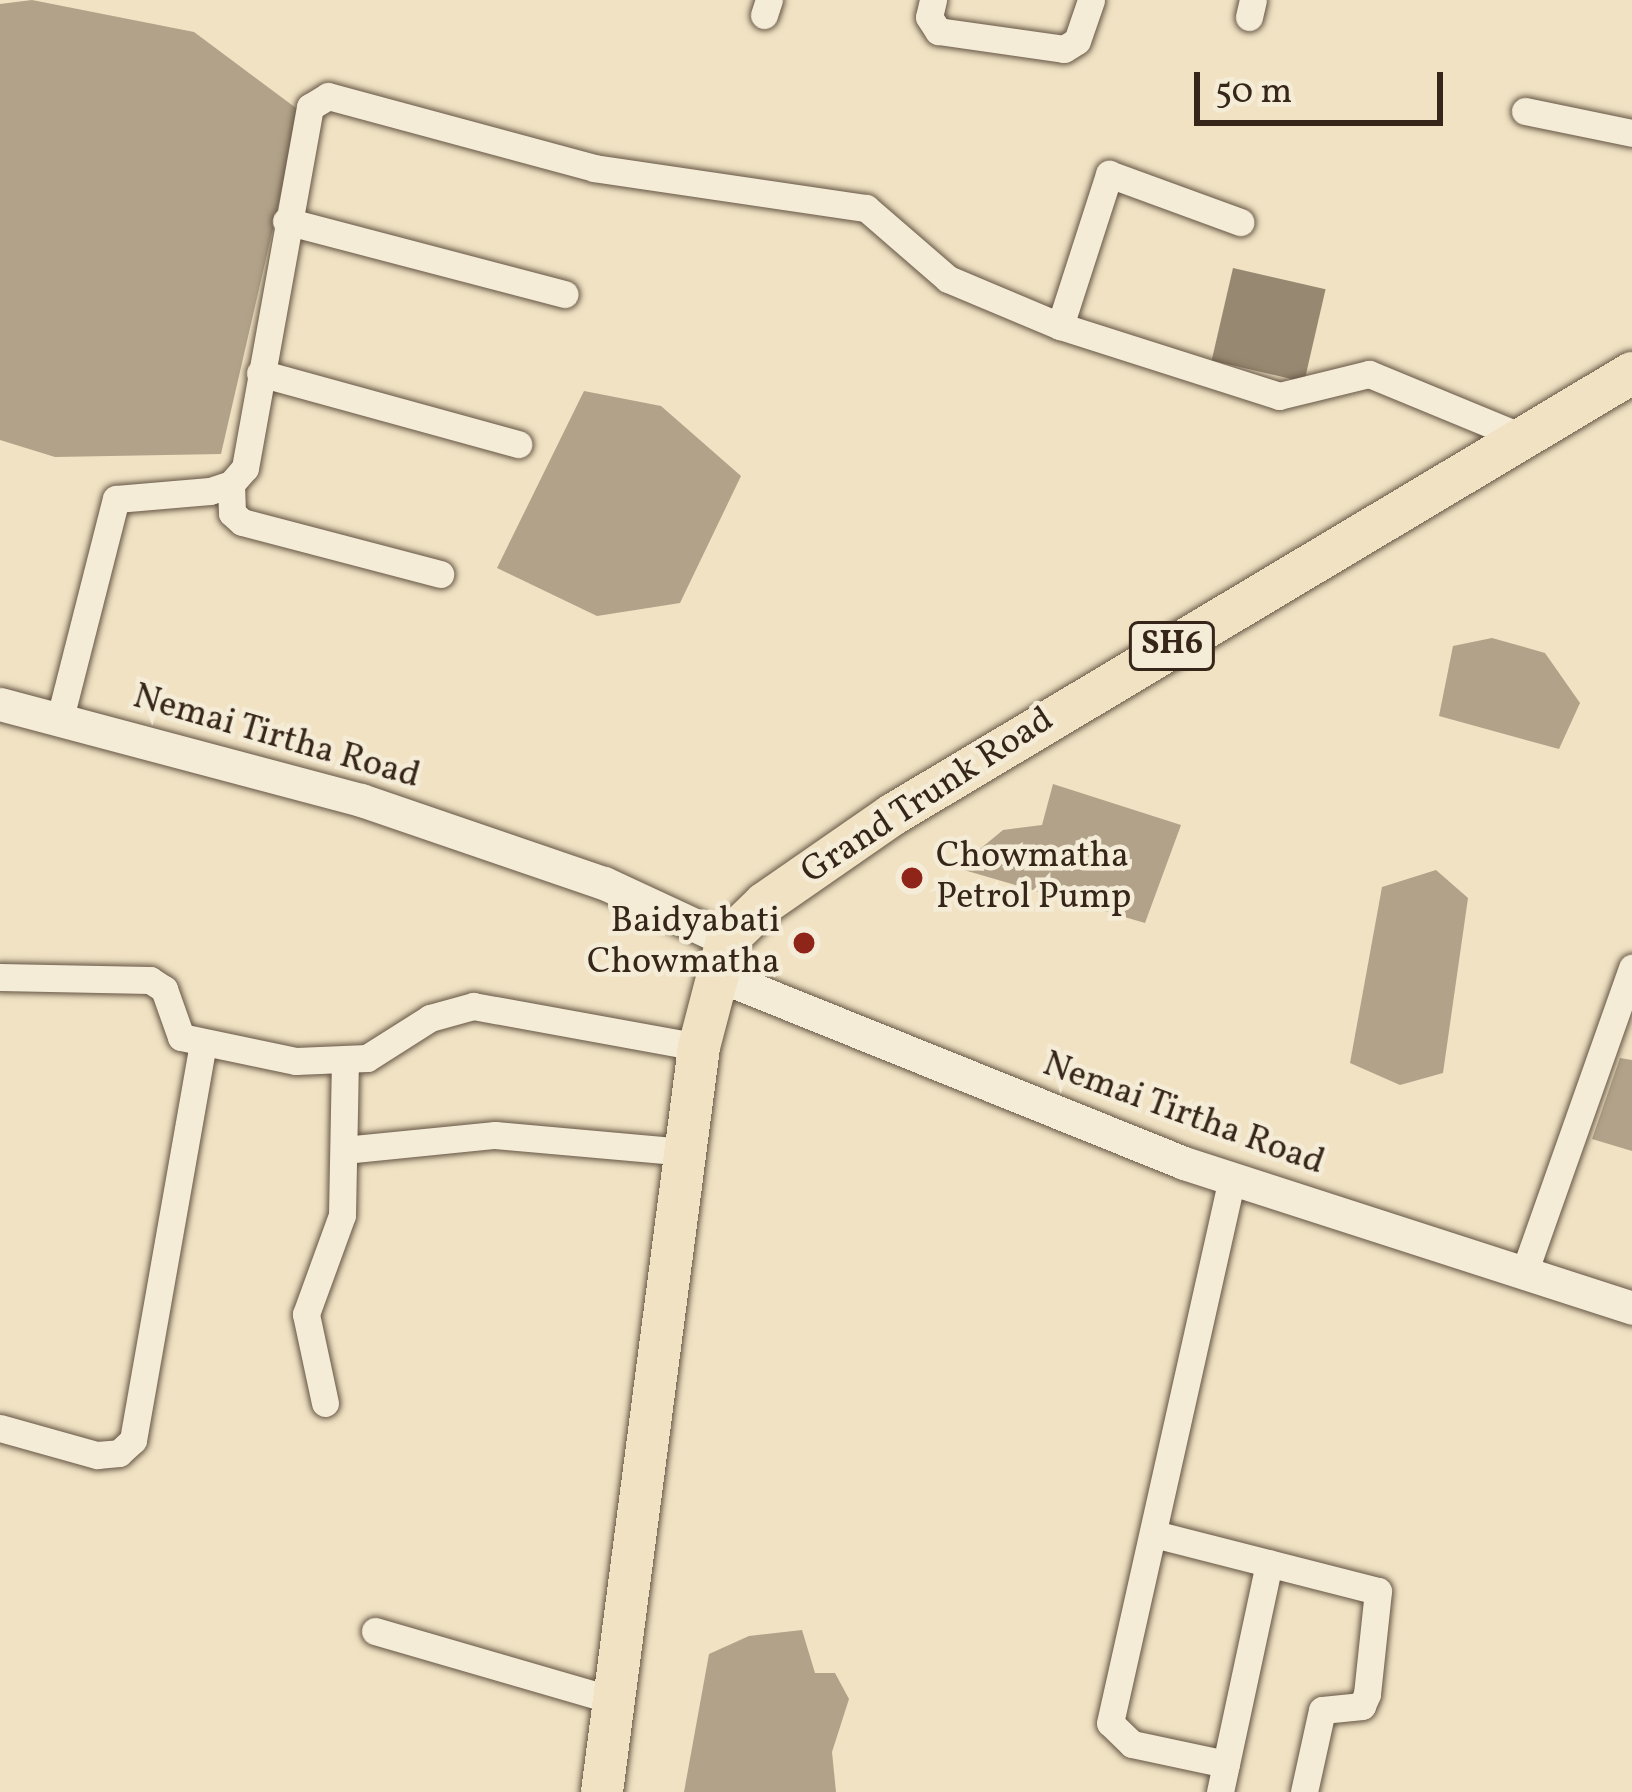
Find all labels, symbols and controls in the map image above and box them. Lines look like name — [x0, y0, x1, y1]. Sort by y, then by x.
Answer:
scale bar — [1200, 48, 1449, 122]
text: 50 m — [1215, 68, 1292, 118]
road number: SH6 — [1127, 619, 1217, 673]
street label: Nemai Tirtha Road — [127, 676, 425, 800]
street label: Grand Trunk Road — [793, 699, 1063, 895]
place label: Chowmatha Petrol Pump — [936, 835, 1131, 920]
marker: Chowmatha Petrol Pump — [899, 865, 925, 891]
place label: Baidyabati Chowmatha — [587, 900, 780, 985]
marker: Baidyabati Chowmatha — [791, 930, 817, 956]
street label: Nemai Tirtha Road — [1036, 1044, 1330, 1186]

